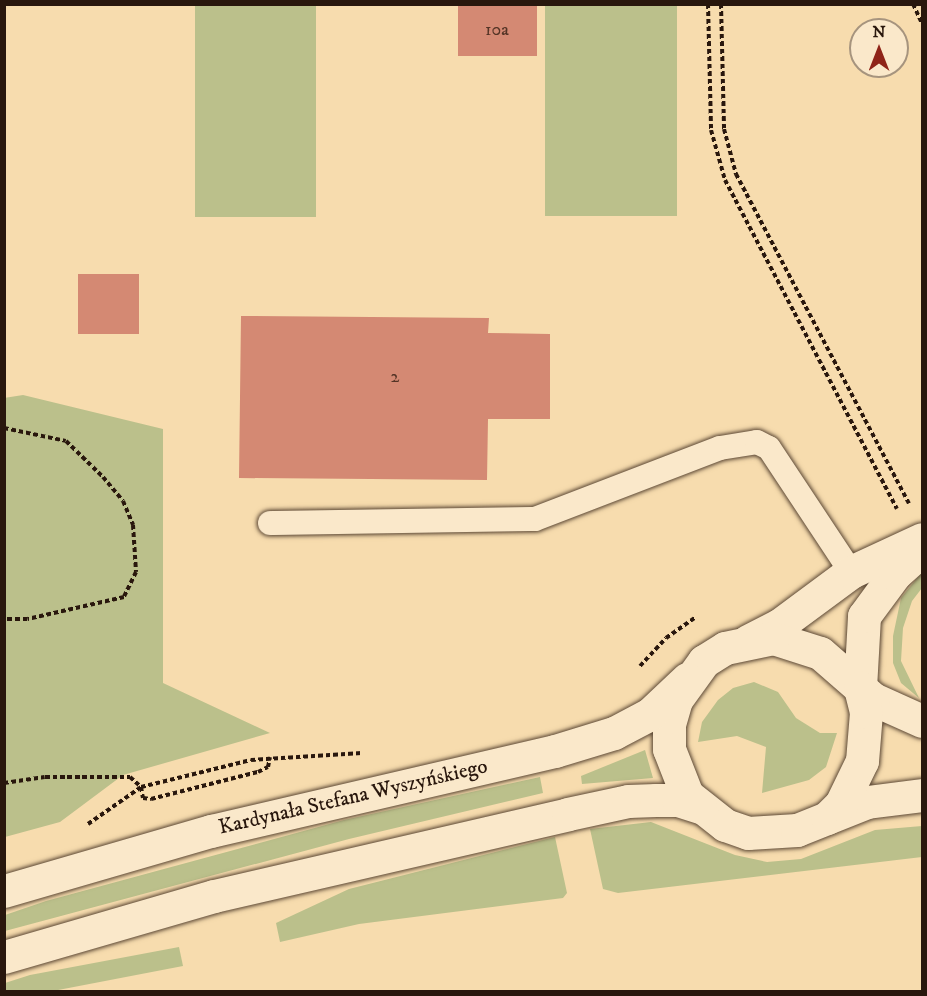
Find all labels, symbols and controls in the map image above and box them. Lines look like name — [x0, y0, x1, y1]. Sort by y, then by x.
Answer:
north arrow — [849, 18, 909, 78]
house number: 10a — [485, 19, 509, 41]
text: N — [872, 22, 886, 42]
house number: 2 — [391, 366, 399, 388]
street label: Kardynała Stefana Wyszyńskiego — [216, 754, 490, 840]

